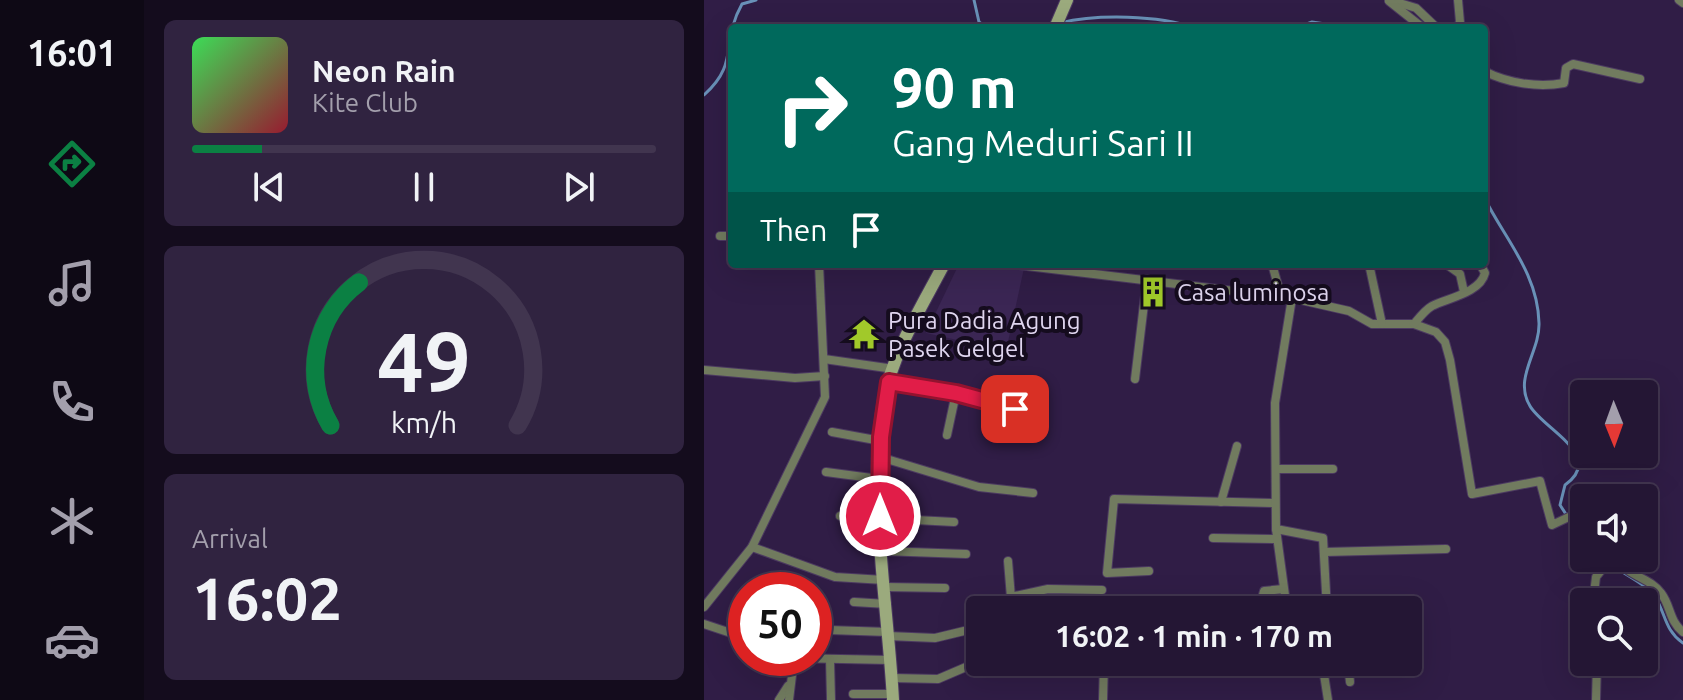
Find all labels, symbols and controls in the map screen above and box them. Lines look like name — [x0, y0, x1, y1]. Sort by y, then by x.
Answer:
text: 16:01 — [27, 32, 117, 73]
text: Neon Rain — [312, 54, 456, 88]
icon: right — [760, 56, 864, 160]
text: 90 m — [892, 56, 1017, 119]
text: Kite Club — [312, 88, 418, 117]
text: Gang Meduri Sari II — [892, 122, 1194, 163]
icon: directions — [44, 136, 100, 192]
icon: previous — [247, 165, 291, 209]
icon: pause — [402, 165, 446, 209]
icon: next — [557, 165, 601, 209]
icon: arrive — [844, 208, 888, 252]
text: Then — [760, 213, 828, 247]
icon: music — [44, 255, 100, 311]
building icon: Casa luminosa — [1136, 275, 1170, 309]
place label: Casa luminosa — [1177, 279, 1329, 306]
place label: Pura Dadia Agung Pasek Gelgel — [888, 307, 1081, 362]
text: 49 — [377, 314, 471, 408]
temple icon: Pura Dadia Agung Pasek Gelgel — [847, 317, 881, 351]
icon: phone — [44, 374, 100, 430]
pin — [981, 375, 1049, 443]
north arrow — [1570, 380, 1658, 468]
map controls — [1570, 380, 1658, 676]
icon: arrive — [993, 387, 1037, 431]
text: km/h — [391, 406, 457, 438]
position arrow — [838, 474, 922, 558]
button: sound — [1570, 484, 1658, 572]
icon: climate — [44, 493, 100, 549]
text: Arrival — [192, 524, 268, 553]
text: 16:02 — [192, 564, 342, 631]
speed limit sign: 50 — [728, 572, 832, 676]
button: search — [1570, 588, 1658, 676]
icon: car — [44, 612, 100, 668]
text: 16:02 · 1 min · 170 m — [1055, 619, 1333, 653]

